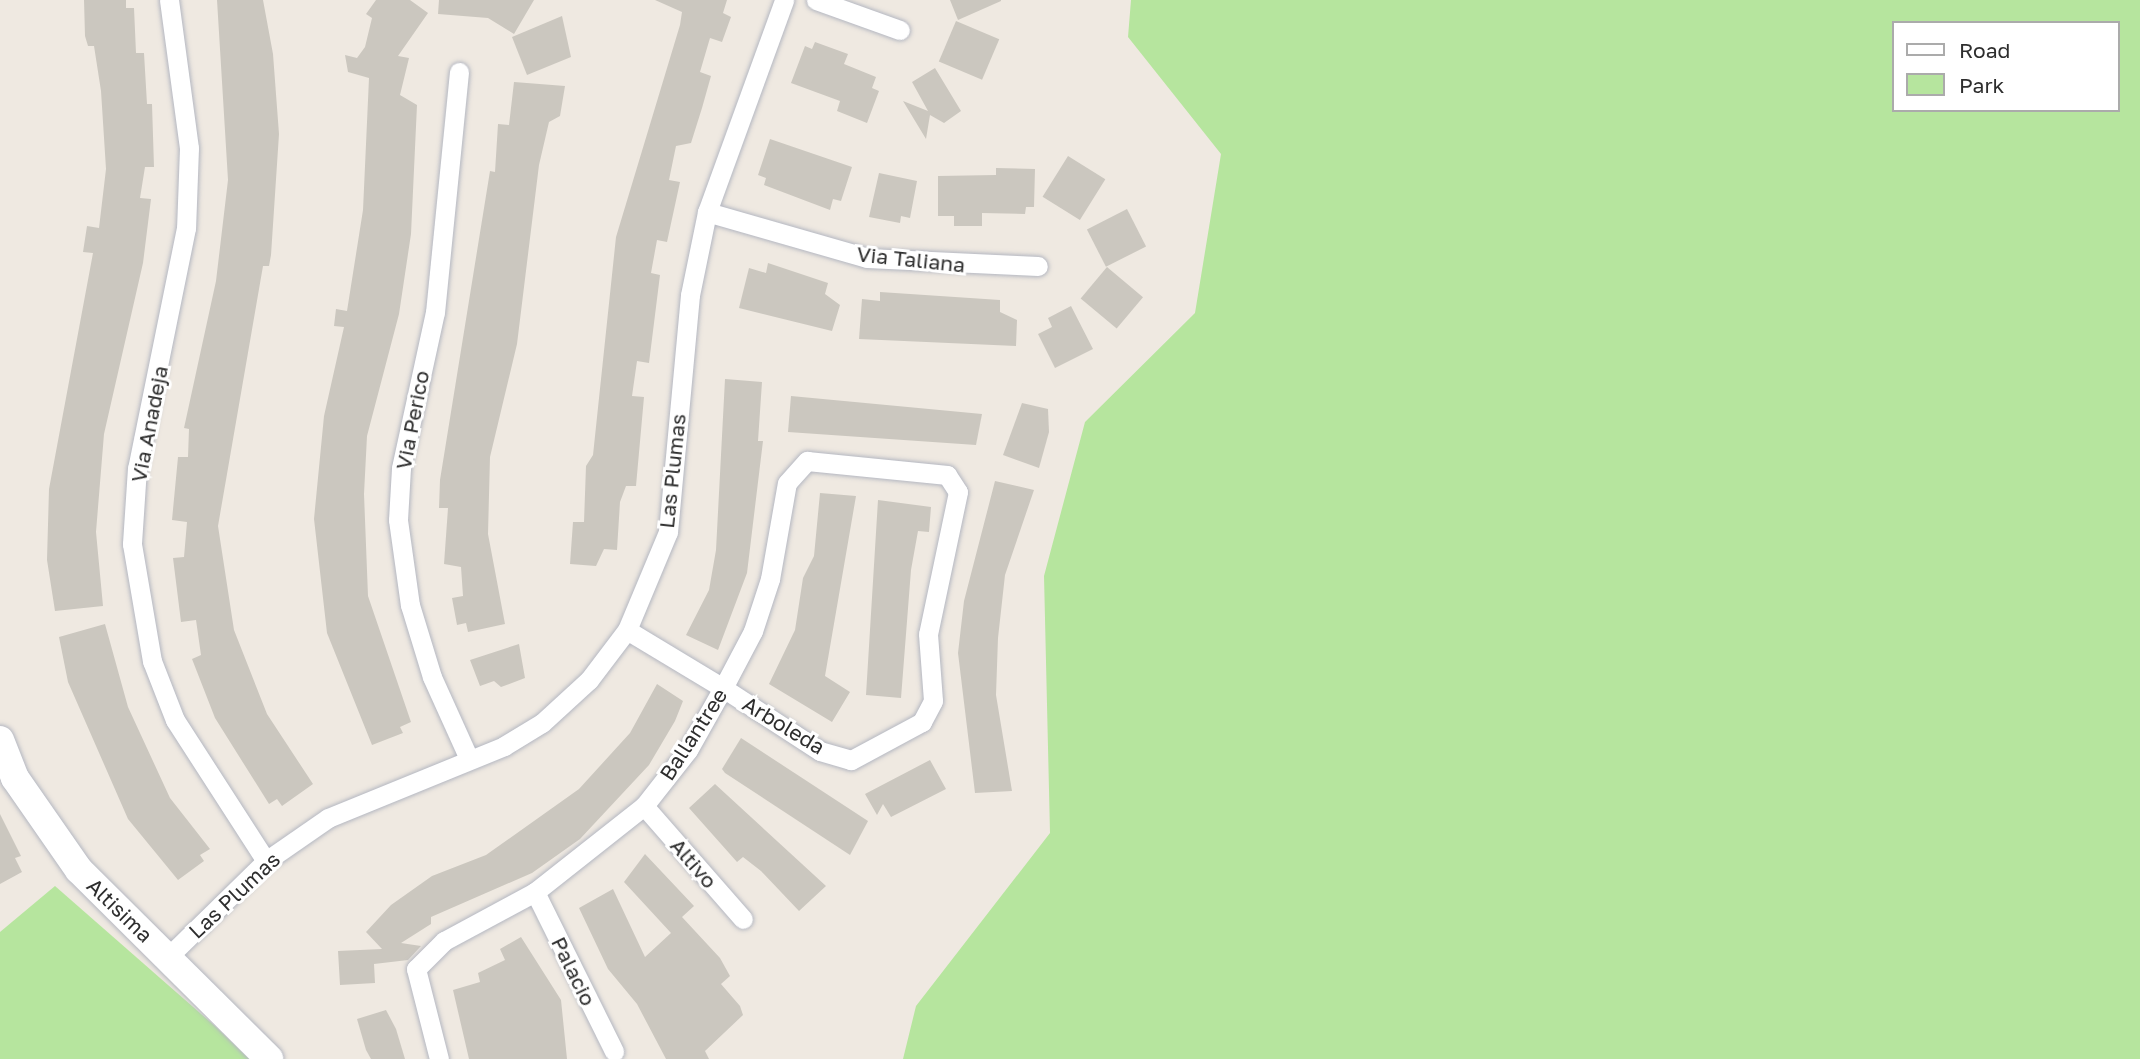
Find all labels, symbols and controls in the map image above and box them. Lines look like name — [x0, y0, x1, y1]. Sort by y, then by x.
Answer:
legend — [1892, 21, 2119, 112]
text: Road — [1959, 37, 2010, 63]
text: Park — [1959, 72, 2004, 98]
street label: Via Taliana — [856, 241, 966, 277]
street label: Via Anadeja — [125, 364, 173, 484]
street label: Via Perico — [390, 368, 434, 472]
street label: Las Plumas — [653, 412, 691, 530]
street label: Ballantree — [654, 683, 732, 785]
street label: Arboleda — [738, 691, 830, 759]
street label: Altivo — [665, 833, 723, 893]
street label: Las Plumas — [183, 847, 285, 943]
street label: Altisima — [82, 873, 158, 947]
street label: Palacio — [547, 932, 601, 1010]

